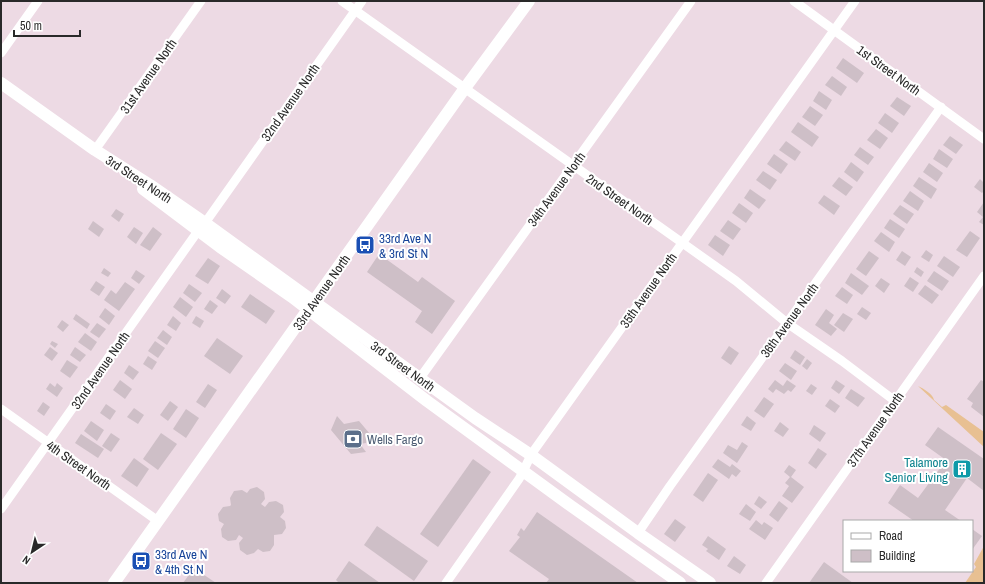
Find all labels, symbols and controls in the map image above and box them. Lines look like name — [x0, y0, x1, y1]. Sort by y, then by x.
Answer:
scale bar — [14, 12, 80, 38]
text: 50 m — [20, 18, 42, 34]
street label: 31st Avenue North — [116, 36, 181, 117]
street label: 1st Street North — [854, 42, 924, 99]
street label: 32nd Avenue North — [257, 60, 324, 144]
street label: 34th Avenue North — [524, 149, 589, 230]
street label: 3rd Street North — [102, 152, 175, 207]
street label: 2nd Street North — [583, 170, 657, 229]
place label: 33rd Ave N & 3rd St N — [379, 230, 432, 262]
bus stop icon: 33rd Ave N & 3rd St N — [354, 234, 376, 256]
street label: 35th Avenue North — [616, 249, 681, 331]
street label: 33rd Avenue North — [289, 251, 354, 333]
street label: 36th Avenue North — [757, 280, 822, 361]
street label: 32nd Avenue North — [67, 328, 134, 412]
street label: 3rd Street North — [367, 337, 438, 396]
street label: 37th Avenue North — [843, 388, 908, 470]
bank icon: Wells Fargo — [342, 428, 364, 450]
place label: Wells Fargo — [367, 431, 423, 448]
street label: 4th Street North — [43, 437, 114, 494]
place label: Talamore Senior Living — [885, 454, 948, 486]
building icon: Talamore Senior Living — [951, 458, 973, 480]
legend — [843, 520, 973, 572]
text: Road — [879, 528, 903, 544]
north arrow — [12, 532, 52, 572]
place label: 33rd Ave N & 4th St N — [155, 546, 208, 578]
text: Building — [879, 548, 916, 564]
bus stop icon: 33rd Ave N & 4th St N — [130, 550, 152, 572]
text: N — [20, 553, 33, 568]

